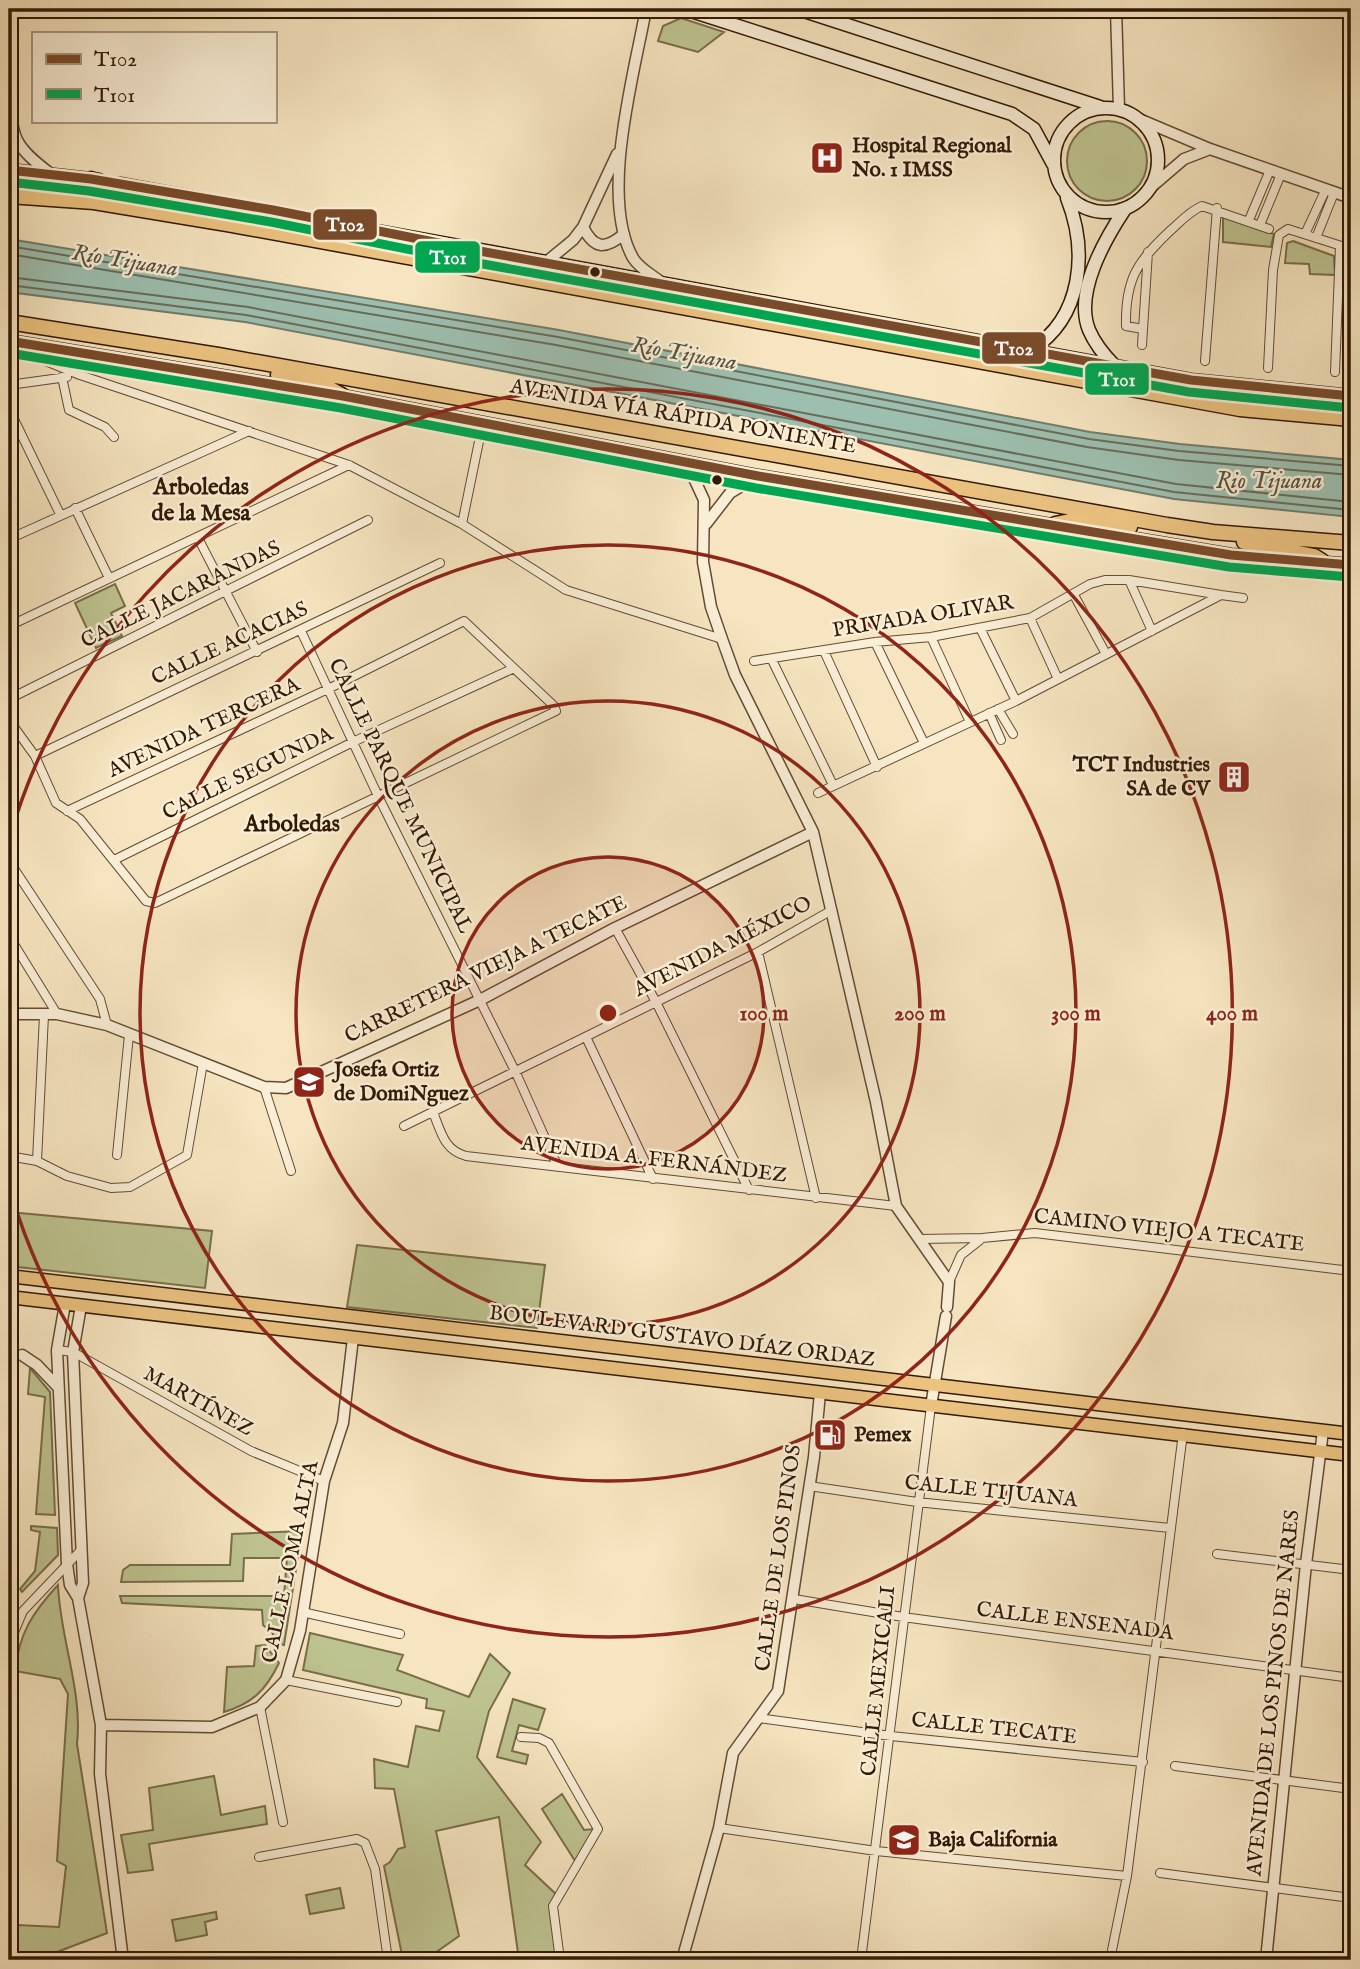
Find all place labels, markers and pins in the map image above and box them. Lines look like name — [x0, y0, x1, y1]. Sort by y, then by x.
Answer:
place label: Hospital Regional No. 1 IMSS — [851, 133, 1013, 184]
hospital icon: Hospital Regional No. 1 IMSS — [808, 139, 846, 177]
unlabelled marker — [588, 265, 602, 279]
unlabelled marker — [710, 473, 724, 487]
place label: TCT Industries SA de CV — [1072, 752, 1211, 803]
building icon: TCT Industries SA de CV — [1215, 758, 1253, 796]
centre of rings — [596, 1001, 620, 1025]
place label: Josefa Ortiz de DomiNguez — [331, 1057, 469, 1108]
school or university icon: Josefa Ortiz de DomiNguez — [290, 1063, 328, 1101]
fuel station icon: Pemex — [811, 1416, 849, 1454]
place label: Pemex — [854, 1422, 912, 1449]
school or university icon: Baja California — [885, 1821, 923, 1859]
place label: Baja California — [928, 1827, 1058, 1854]

